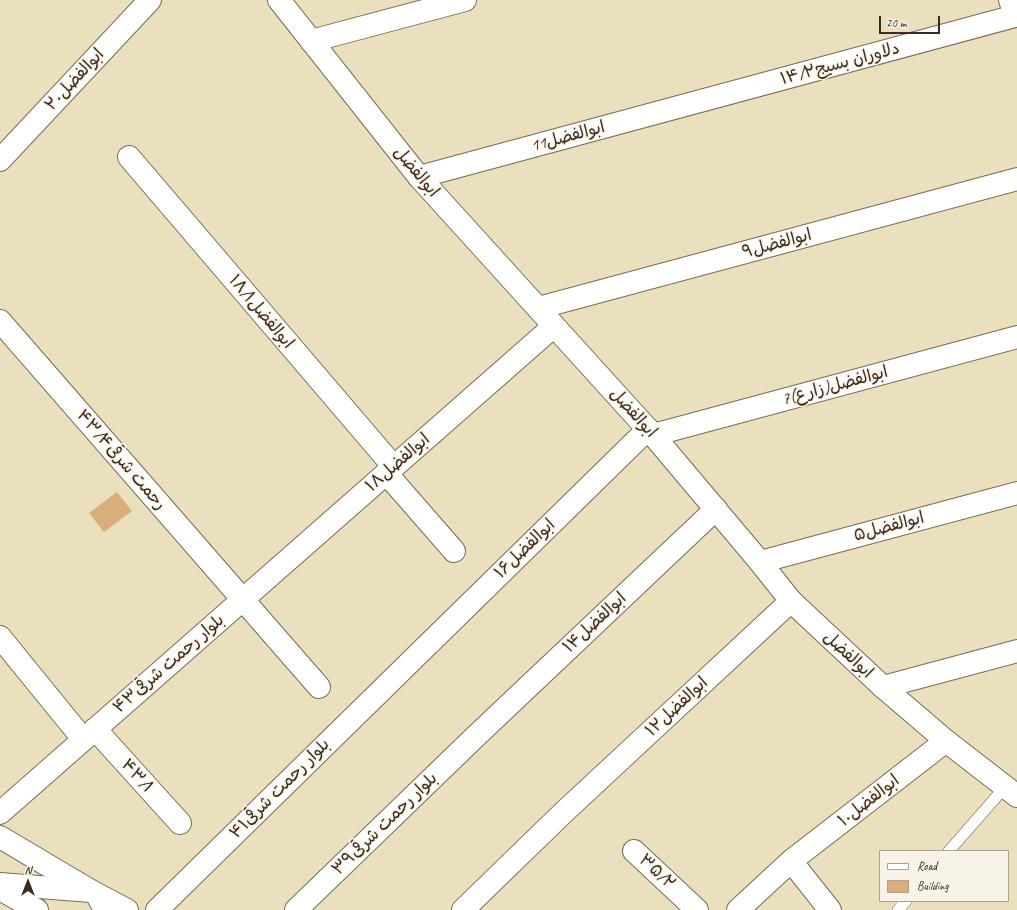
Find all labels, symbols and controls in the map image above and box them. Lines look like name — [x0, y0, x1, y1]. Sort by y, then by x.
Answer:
scale bar — [881, 8, 942, 34]
text: 20 m — [886, 15, 906, 31]
street label: ۱۴/۲دلاوران بسیج — [778, 38, 902, 90]
street label: ابوالفضل۲۰ — [41, 45, 109, 115]
street label: 11ابوالفضل — [529, 117, 607, 157]
street label: ابوالفضل — [389, 142, 443, 202]
street label: ابوالفضل۹ — [740, 225, 814, 263]
street label: ابوالفضل۱۸/۱ — [224, 271, 298, 353]
street label: 7ابوالفضل(زارع) — [780, 362, 890, 410]
street label: ابوالفضل — [605, 384, 661, 442]
street label: ۴۳/۴رحمت شرقی — [72, 406, 170, 514]
street label: ابوالفضل۱۸ — [362, 430, 434, 496]
street label: ابوالفضل۵ — [851, 508, 927, 546]
street label: ابوالفضل۱۶ — [490, 515, 560, 583]
street label: ابوالفضل۱۴ — [559, 588, 631, 658]
street label: بلوار رحمت شرقی۴۳ — [109, 610, 229, 718]
street label: ابوالفضل — [819, 627, 877, 683]
street label: ابوالفضل۱۲ — [641, 673, 713, 741]
street label: بلوار رحمت شرقی۴۱ — [226, 735, 334, 843]
street label: ۴۳/۱ — [117, 755, 157, 797]
street label: بلوار رحمت شرقی۳۹ — [328, 768, 442, 880]
street label: ابوالفضل۱۰ — [834, 771, 904, 831]
street label: ۳۵/۲ — [634, 850, 680, 894]
legend — [879, 850, 1009, 902]
text: Road — [917, 858, 937, 874]
north arrow — [8, 862, 48, 902]
text: N — [25, 863, 31, 877]
text: Building — [917, 878, 949, 894]

